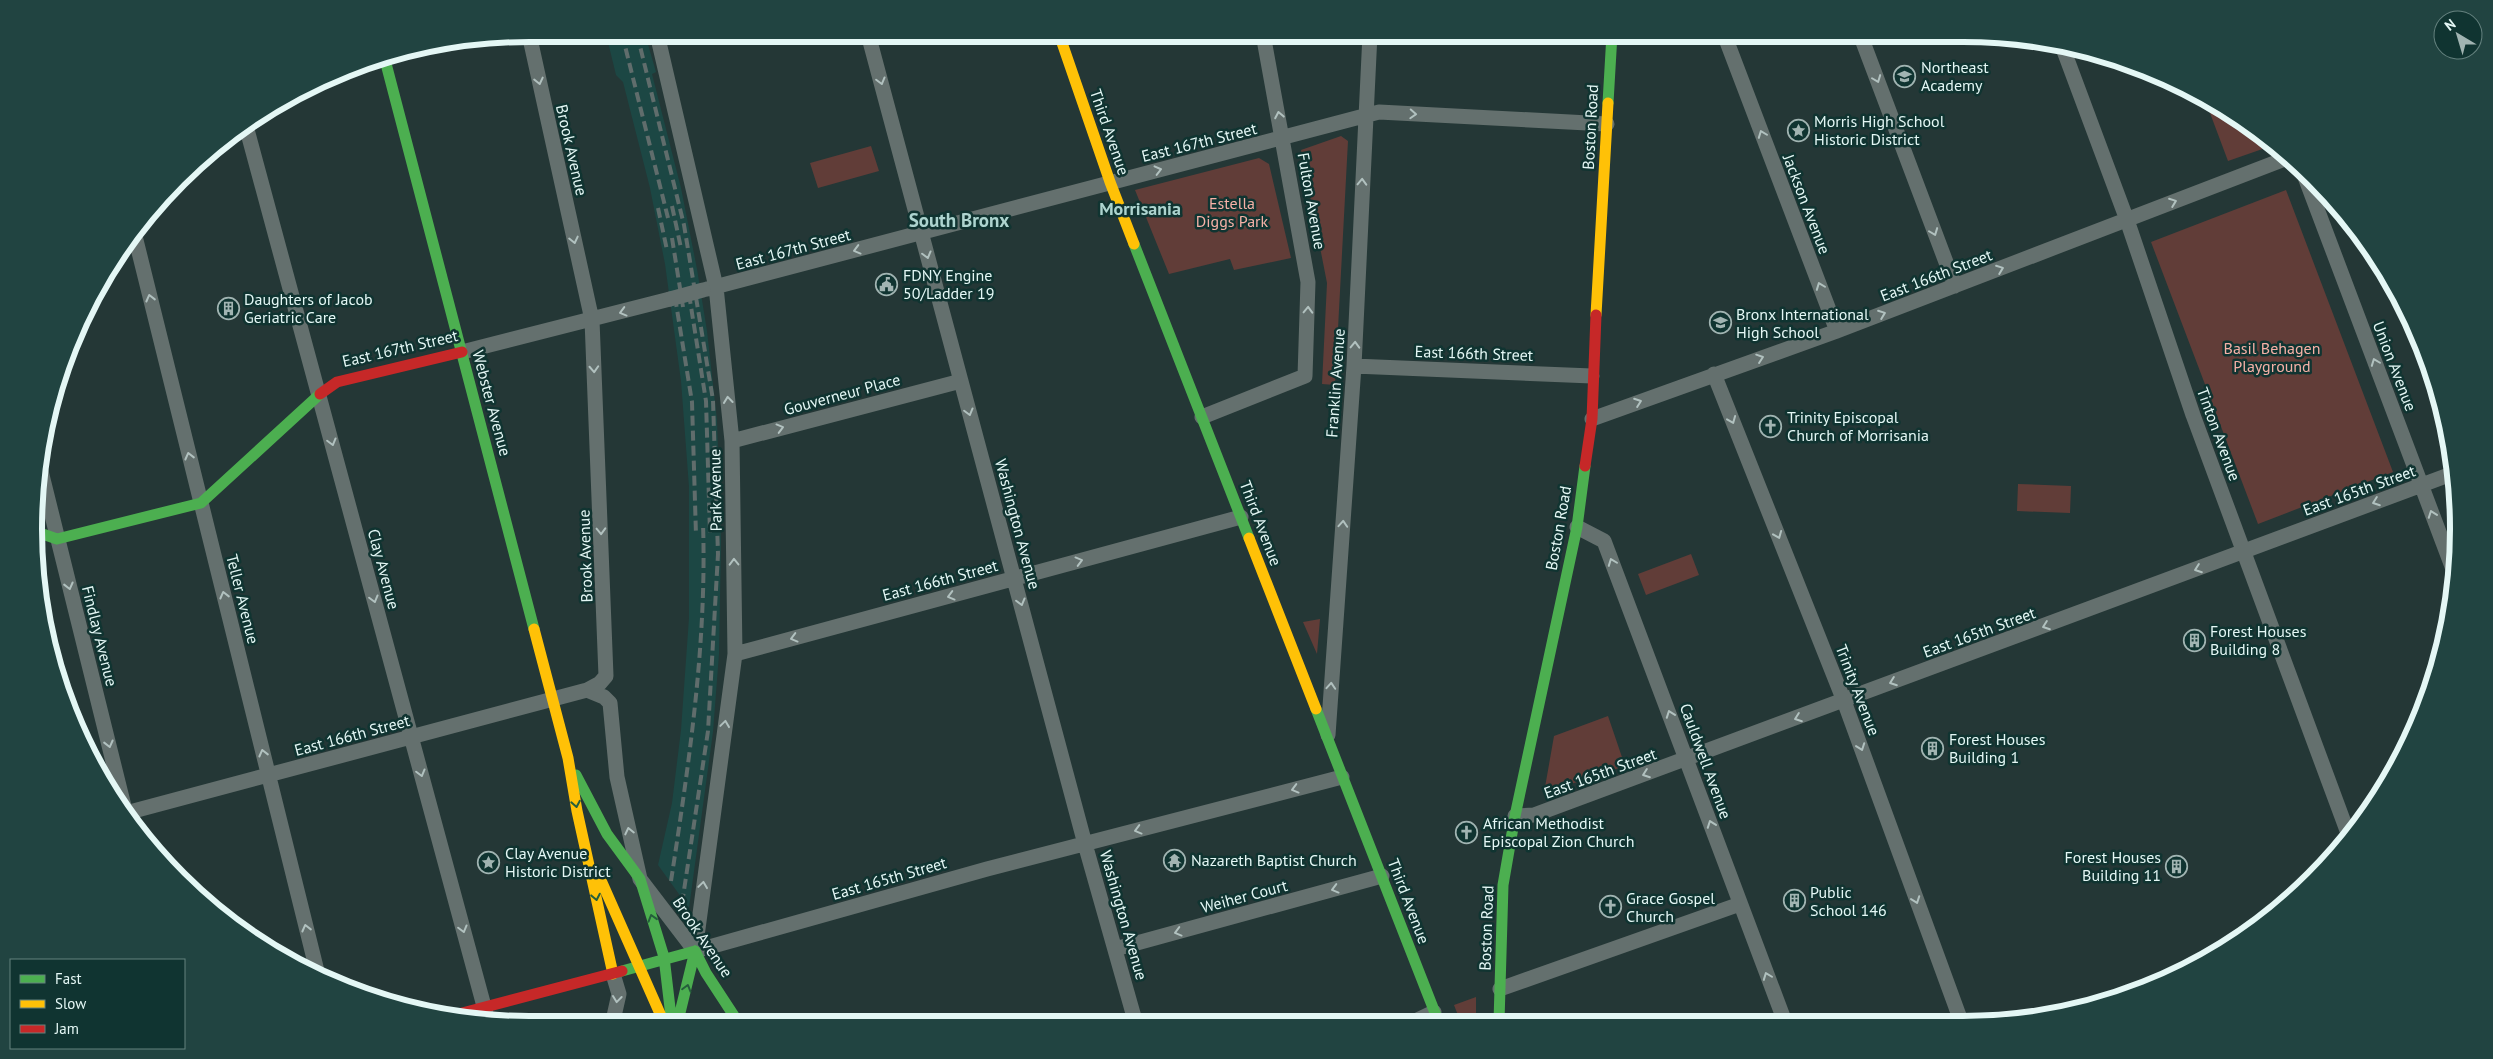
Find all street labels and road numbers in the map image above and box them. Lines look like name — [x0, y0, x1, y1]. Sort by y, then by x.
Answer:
street label: Boston Road — [1578, 84, 1602, 170]
street label: Third Avenue — [1086, 86, 1134, 178]
street label: Brook Avenue — [552, 103, 592, 197]
street label: East 167th Street — [1139, 118, 1259, 166]
street label: Jackson Avenue — [1778, 150, 1835, 257]
street label: Fulton Avenue — [1294, 151, 1330, 251]
street label: East 167th Street — [733, 224, 853, 274]
street label: East 166th Street — [1877, 244, 1995, 306]
street label: Union Avenue — [2369, 318, 2421, 414]
street label: East 167th Street — [340, 325, 460, 371]
street label: Franklin Avenue — [1321, 328, 1349, 438]
street label: East 166th Street — [1414, 341, 1534, 365]
street label: Webster Avenue — [468, 348, 516, 458]
street label: Gouverneur Place — [782, 369, 902, 419]
street label: Tinton Avenue — [2193, 384, 2245, 484]
street label: Park Avenue — [704, 448, 726, 532]
street label: Washington Avenue — [991, 457, 1045, 591]
street label: East 165th Street — [2300, 460, 2419, 520]
street label: Third Avenue — [1236, 478, 1286, 568]
street label: Boston Road — [1541, 484, 1575, 572]
street label: Brook Avenue — [573, 509, 597, 603]
street label: Clay Avenue — [364, 527, 404, 611]
street label: Teller Avenue — [222, 552, 264, 646]
street label: East 166th Street — [880, 555, 1000, 605]
street label: Findlay Avenue — [78, 584, 122, 688]
street label: East 165th Street — [1920, 602, 2039, 662]
street label: Trinity Avenue — [1831, 642, 1885, 738]
street label: Cauldwell Avenue — [1676, 700, 1736, 822]
street label: East 166th Street — [292, 710, 412, 760]
street label: East 165th Street — [1541, 743, 1660, 803]
street label: Washington Avenue — [1096, 848, 1152, 982]
street label: East 165th Street — [829, 852, 949, 904]
street label: Third Avenue — [1384, 856, 1434, 946]
street label: Weiher Court — [1199, 875, 1290, 917]
street label: Boston Road — [1475, 885, 1497, 971]
street label: Brook Avenue — [669, 893, 737, 981]

